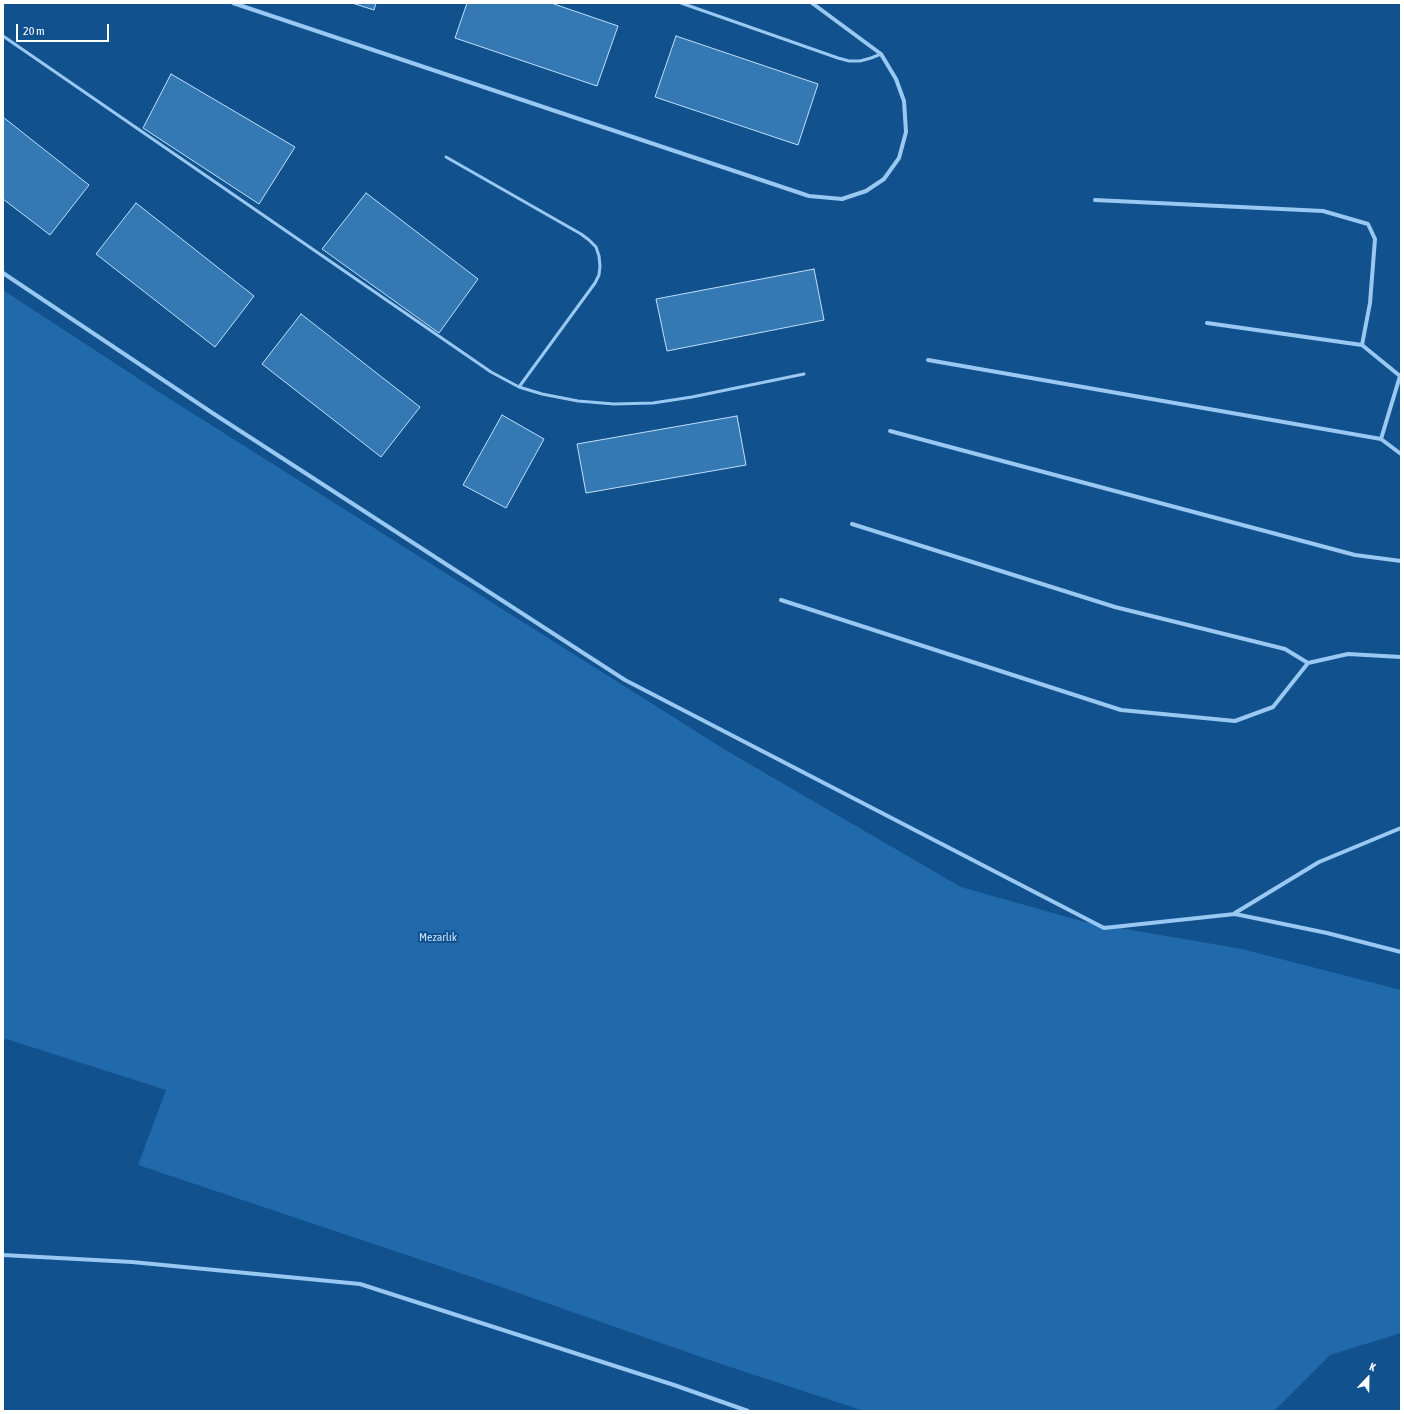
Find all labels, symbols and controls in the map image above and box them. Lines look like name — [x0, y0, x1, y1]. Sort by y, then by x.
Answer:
scale bar — [18, 16, 111, 42]
text: 20 m — [23, 24, 45, 38]
park label: Mezarlık — [419, 930, 457, 944]
north arrow — [1348, 1358, 1388, 1398]
text: K — [1368, 1360, 1377, 1373]

